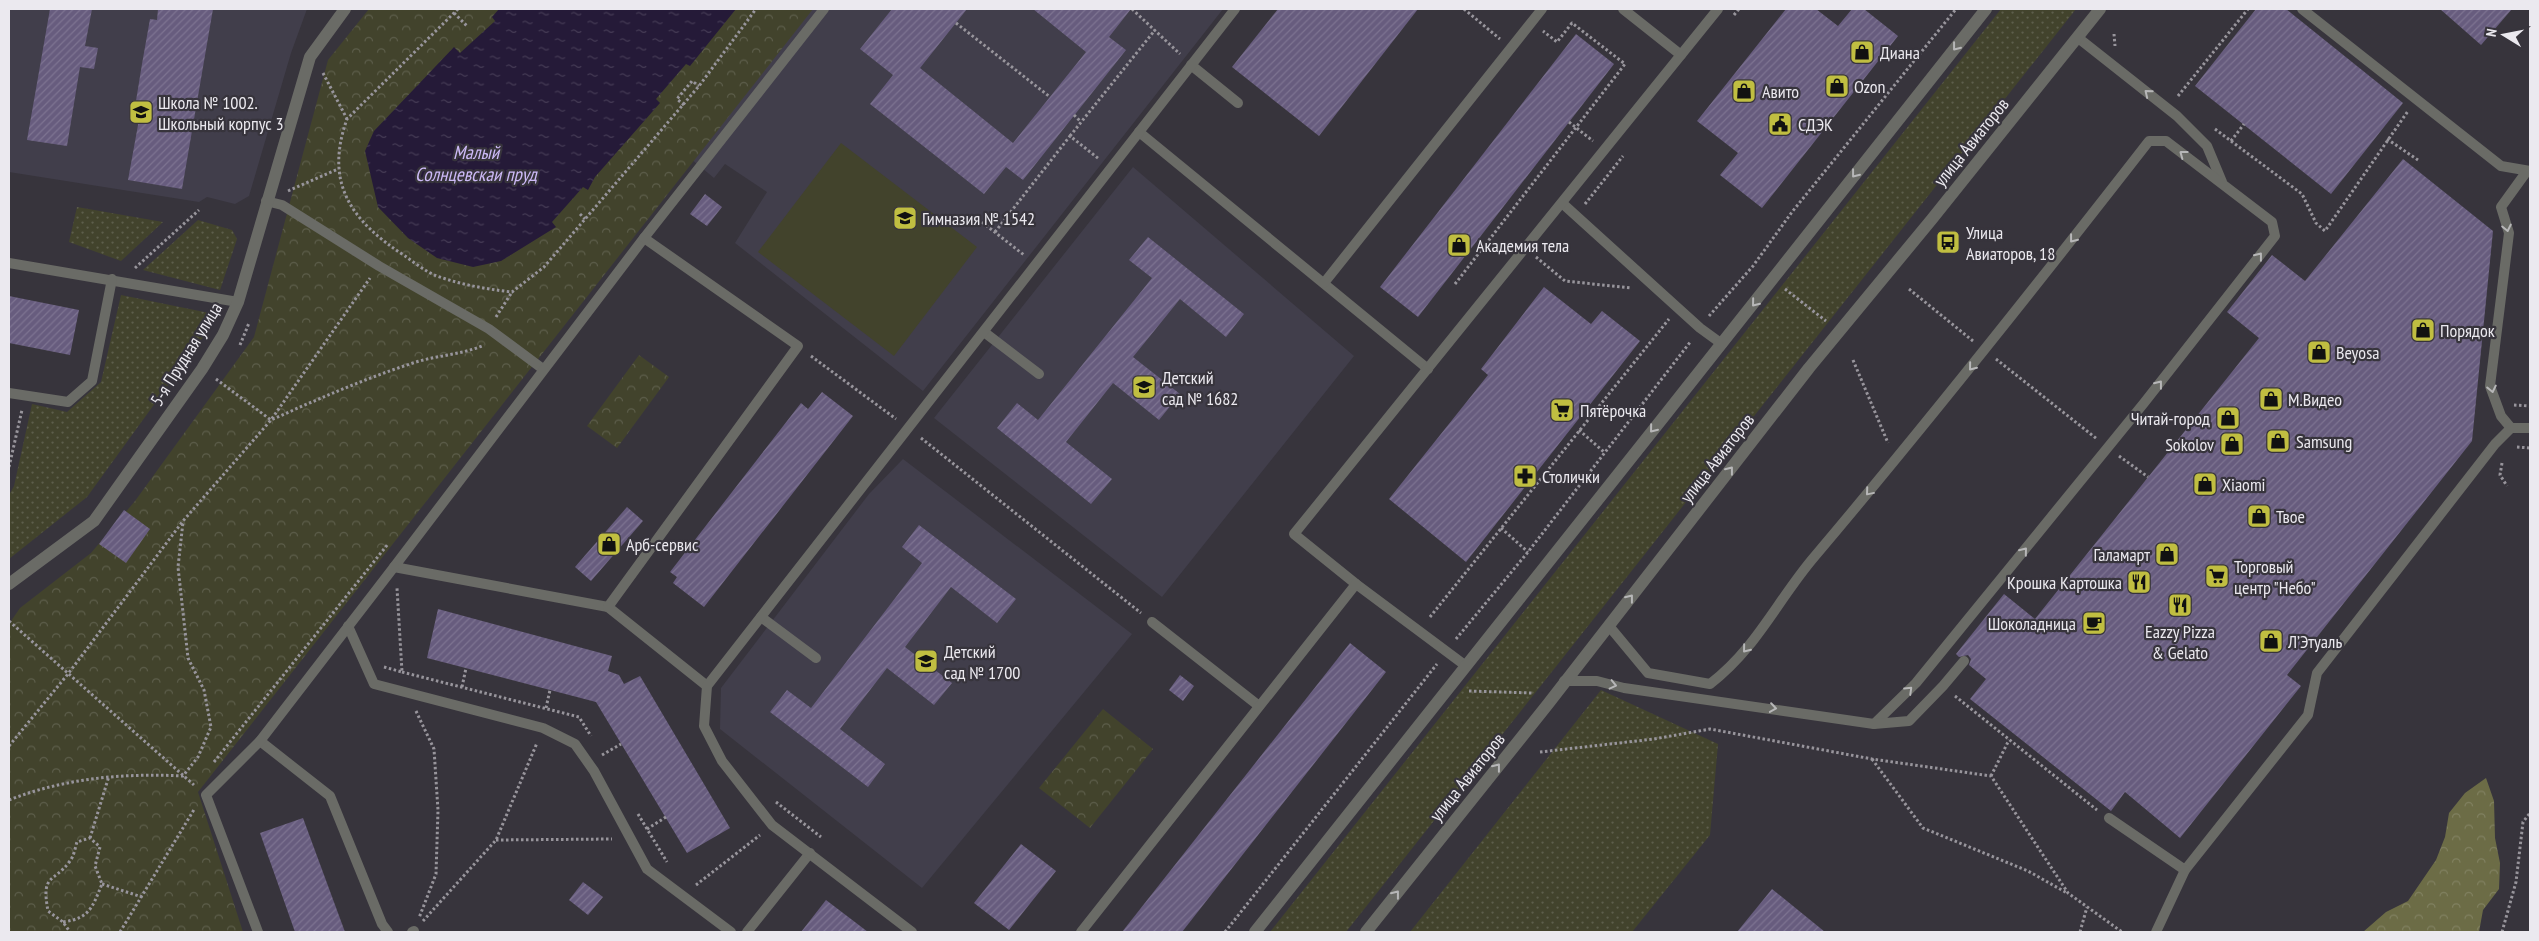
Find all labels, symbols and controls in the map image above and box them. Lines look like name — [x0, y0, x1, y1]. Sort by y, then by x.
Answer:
north arrow — [2479, 10, 2529, 60]
text: N — [2482, 27, 2501, 38]
shop icon: Диана — [1849, 39, 1875, 65]
place label: Диана — [1880, 41, 1920, 64]
one-way arrow — [1953, 41, 1961, 50]
shop icon: Ozon — [1824, 73, 1850, 99]
place label: Ozon — [1854, 75, 1886, 98]
shop icon: Авито — [1731, 78, 1757, 104]
place label: Авито — [1762, 80, 1799, 103]
one-way arrow — [2145, 90, 2154, 99]
place label: Школа № 1002. Школьный корпус 3 — [158, 91, 284, 135]
street label: улица Авиаторов — [1928, 93, 2014, 191]
school or university icon: Школа № 1002. Школьный корпус 3 — [128, 99, 154, 125]
public building icon: СДЭК — [1767, 111, 1793, 137]
place label: СДЭК — [1798, 113, 1833, 136]
water label: Малый Солнцевскаи пруд — [415, 140, 539, 186]
one-way arrow — [2180, 151, 2189, 159]
one-way arrow — [1852, 169, 1861, 178]
school or university icon: Гимназия № 1542 — [892, 205, 918, 231]
place label: Гимназия № 1542 — [922, 207, 1035, 230]
place label: Улица Авиаторов, 18 — [1966, 221, 2055, 265]
one-way arrow — [2501, 224, 2512, 233]
bus stop icon: Улица Авиаторов, 18 — [1935, 229, 1961, 255]
shop icon: Академия тела — [1446, 232, 1472, 258]
one-way arrow — [2070, 233, 2079, 243]
place label: Академия тела — [1476, 234, 1569, 257]
one-way arrow — [2253, 252, 2262, 262]
one-way arrow — [1753, 297, 1761, 306]
street label: 5-я Прудная улица — [145, 298, 227, 410]
shop icon: Порядок — [2410, 317, 2436, 343]
place label: Порядок — [2440, 319, 2495, 342]
shop icon: Beyosa — [2306, 339, 2332, 365]
place label: Beyosa — [2336, 341, 2379, 364]
one-way arrow — [1968, 361, 1977, 370]
place label: Детский сад № 1682 — [1162, 366, 1238, 410]
school or university icon: Детский сад № 1682 — [1131, 374, 1157, 400]
one-way arrow — [2153, 381, 2161, 390]
one-way arrow — [2486, 385, 2497, 393]
shop icon: М.Видео — [2258, 386, 2284, 412]
place label: М.Видео — [2288, 388, 2342, 411]
supermarket icon: Пятёрочка — [1549, 397, 1575, 423]
place label: Пятёрочка — [1580, 399, 1646, 422]
shop icon: Читай-город — [2215, 405, 2241, 431]
place label: Читай-город — [2131, 407, 2210, 430]
street label: улица Авиаторов — [1675, 409, 1759, 507]
one-way arrow — [1649, 423, 1658, 432]
shop icon: Samsung — [2265, 428, 2291, 454]
place label: Samsung — [2296, 430, 2352, 453]
shop icon: Sokolov — [2219, 431, 2245, 457]
place label: Sokolov — [2165, 433, 2214, 456]
pharmacy icon: Столички — [1512, 463, 1538, 489]
place label: Столички — [1542, 465, 1600, 488]
one-way arrow — [1724, 466, 1733, 475]
shop icon: Xiaomi — [2192, 471, 2218, 497]
place label: Xiaomi — [2222, 473, 2266, 496]
one-way arrow — [1866, 486, 1874, 495]
shop icon: Твое — [2246, 503, 2272, 529]
place label: Твое — [2276, 505, 2305, 528]
shop icon: Арб-сервис — [596, 531, 622, 557]
place label: Арб-сервис — [626, 533, 699, 556]
shop icon: Галамарт — [2154, 541, 2180, 567]
place label: Галамарт — [2093, 543, 2150, 566]
one-way arrow — [2018, 548, 2026, 557]
place label: Торговый центр "Небо" — [2234, 555, 2316, 599]
supermarket icon: Торговый центр "Небо" — [2204, 563, 2230, 589]
restaurant icon: Крошка Картошка — [2126, 569, 2152, 595]
place label: Крошка Картошка — [2007, 571, 2122, 594]
restaurant icon: Eazzy Pizza & Gelato — [2167, 592, 2193, 618]
one-way arrow — [1625, 595, 1633, 604]
cafe icon: Шоколадница — [2081, 610, 2107, 636]
place label: Шоколадница — [1988, 612, 2076, 635]
place label: Eazzy Pizza & Gelato — [2145, 620, 2215, 664]
shop icon: Л’Этуаль — [2258, 628, 2284, 654]
place label: Л’Этуаль — [2287, 630, 2342, 653]
place label: Детский сад № 1700 — [944, 640, 1020, 684]
one-way arrow — [1744, 643, 1752, 652]
school or university icon: Детский сад № 1700 — [913, 648, 939, 674]
one-way arrow — [1608, 679, 1617, 690]
one-way arrow — [1904, 687, 1913, 696]
one-way arrow — [1769, 703, 1778, 713]
street label: улица Авиаторов — [1424, 728, 1510, 826]
one-way arrow — [1492, 763, 1501, 772]
one-way arrow — [1391, 891, 1399, 900]

